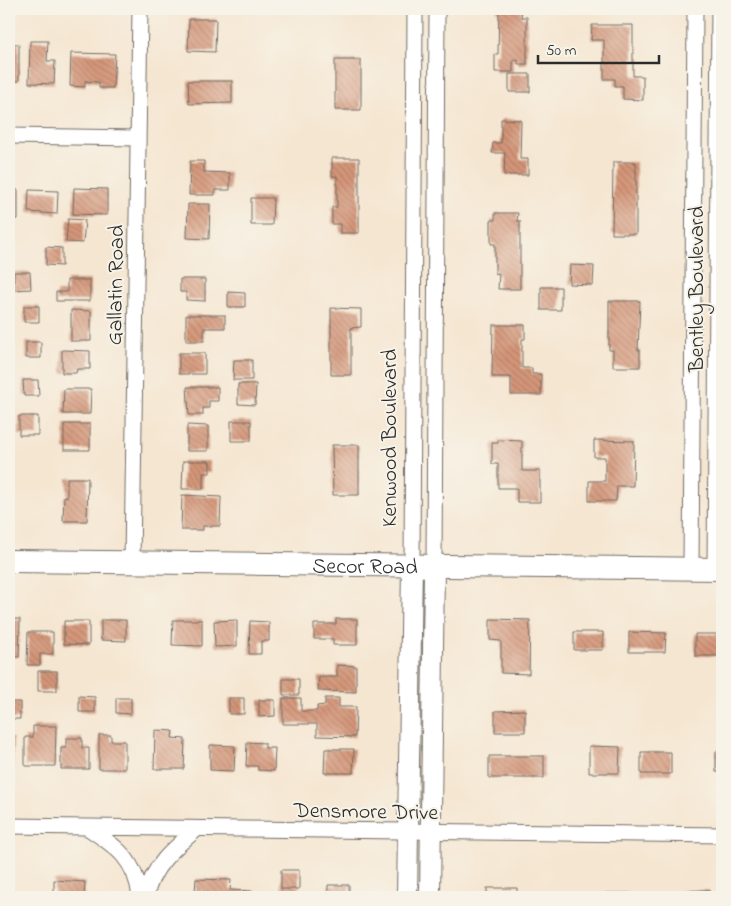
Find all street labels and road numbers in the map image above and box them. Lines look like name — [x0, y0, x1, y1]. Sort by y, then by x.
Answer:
street label: Bentley Boulevard — [682, 206, 715, 373]
street label: Gallatin Road — [100, 225, 134, 346]
street label: Kenwood Boulevard — [375, 349, 407, 527]
street label: Secor Road — [312, 551, 418, 585]
street label: Densmore Drive — [292, 796, 439, 830]

